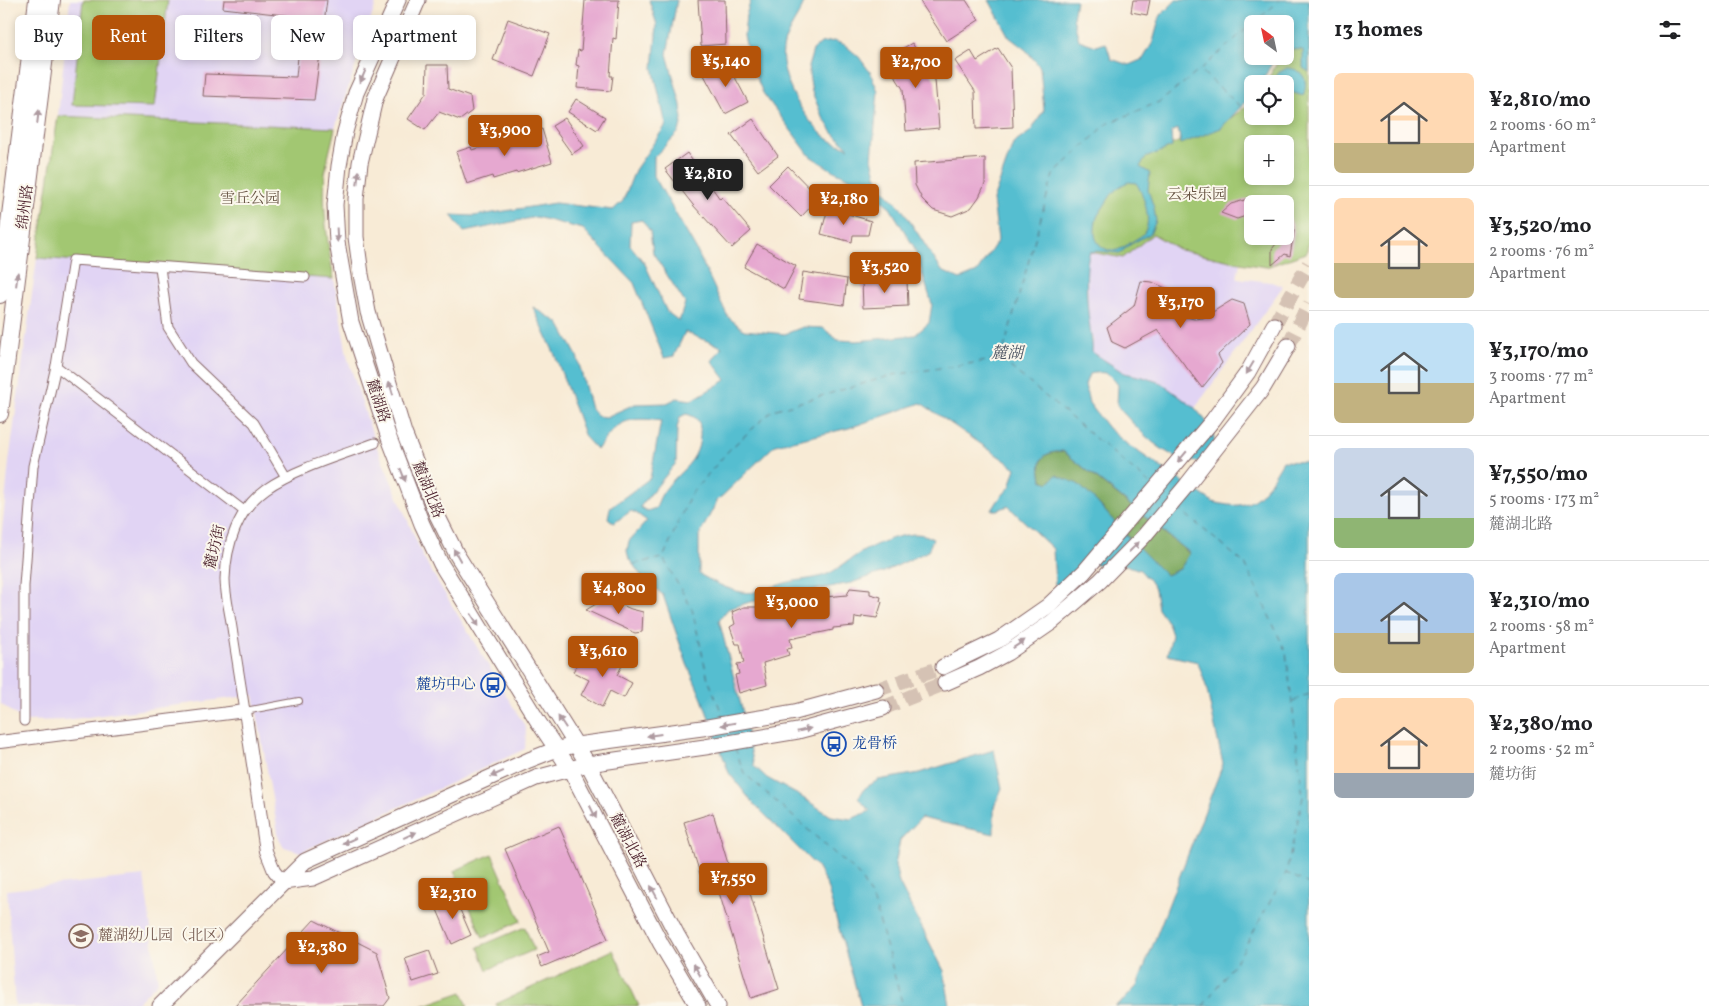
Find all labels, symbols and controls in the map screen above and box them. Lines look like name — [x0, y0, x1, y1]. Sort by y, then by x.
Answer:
chip: Buy — [15, 15, 82, 60]
chip: Rent — [92, 15, 165, 60]
chip: Filters — [175, 15, 261, 60]
chip: New — [271, 15, 343, 60]
chip: Apartment — [353, 15, 476, 60]
north arrow — [1244, 15, 1294, 65]
map controls — [1244, 15, 1294, 245]
text: 13 homes — [1334, 16, 1423, 45]
icon: filters — [1656, 16, 1684, 44]
pin: ¥5,140 — [685, 46, 767, 88]
pin: ¥2,700 — [875, 46, 957, 89]
text: ¥5,140 — [702, 51, 750, 73]
text: ¥2,700 — [891, 52, 941, 74]
one-way arrow — [359, 69, 367, 84]
button: locate — [1244, 75, 1294, 125]
text: ¥2,810/mo — [1489, 86, 1591, 115]
icon: home — [1374, 93, 1434, 153]
one-way arrow — [34, 109, 42, 125]
pin: ¥3,900 — [464, 114, 546, 157]
text: 2 rooms · 60 m² — [1489, 115, 1596, 137]
text: ¥3,900 — [479, 120, 531, 142]
button: + — [1244, 135, 1294, 185]
text: Apartment — [1489, 137, 1566, 159]
pin: ¥2,810 — [667, 158, 749, 201]
text: ¥2,810 — [684, 164, 732, 186]
one-way arrow — [354, 169, 362, 185]
street label: 绵州路 — [13, 183, 39, 231]
pin: ¥2,180 — [803, 184, 885, 226]
park label: 云朵乐园 — [1167, 185, 1227, 206]
park label: 雪丘公园 — [220, 189, 280, 210]
text: ¥2,180 — [820, 189, 868, 211]
button: − — [1244, 195, 1294, 245]
text: ¥3,520/mo — [1489, 212, 1592, 241]
icon: home — [1374, 218, 1434, 278]
one-way arrow — [333, 227, 341, 243]
text: 2 rooms · 76 m² — [1489, 241, 1594, 263]
pin: ¥3,520 — [844, 252, 926, 294]
text: ¥3,520 — [861, 257, 909, 279]
text: Apartment — [1489, 263, 1566, 285]
one-way arrow — [13, 270, 21, 286]
pin: ¥3,170 — [1140, 286, 1222, 329]
text: ¥3,170 — [1158, 292, 1204, 314]
text: ¥3,170/mo — [1489, 337, 1589, 366]
water label: 麓湖 — [991, 343, 1026, 365]
icon: home — [1374, 343, 1434, 403]
one-way arrow — [1246, 361, 1255, 374]
text: 3 rooms · 77 m² — [1489, 366, 1593, 388]
street label: 麓湖路 — [360, 376, 394, 426]
one-way arrow — [386, 381, 394, 396]
text: Apartment — [1489, 388, 1566, 410]
one-way arrow — [1177, 451, 1188, 463]
street label: 麓湖北路 — [406, 458, 448, 522]
text: ¥7,550/mo — [1489, 460, 1588, 489]
one-way arrow — [399, 468, 407, 483]
icon: home — [1374, 468, 1434, 528]
text: 5 rooms · 173 m² — [1489, 489, 1599, 511]
text: 麓湖北路 — [1489, 514, 1553, 536]
street label: 麓坊街 — [201, 523, 231, 571]
one-way arrow — [1128, 541, 1140, 553]
one-way arrow — [453, 548, 462, 562]
pin: ¥4,800 — [578, 572, 660, 615]
text: ¥4,800 — [592, 578, 646, 600]
pin: ¥3,000 — [751, 586, 833, 629]
text: ¥2,310/mo — [1489, 587, 1590, 616]
text: ¥3,000 — [766, 592, 818, 614]
icon: home — [1374, 593, 1434, 653]
one-way arrow — [471, 613, 480, 627]
text: 2 rooms · 58 m² — [1489, 616, 1594, 638]
pin: ¥3,610 — [562, 636, 644, 678]
text: Apartment — [1489, 638, 1566, 660]
one-way arrow — [1012, 640, 1026, 649]
text: ¥3,610 — [579, 641, 627, 663]
bus stop icon: 麓坊中心 — [480, 672, 506, 698]
place label: 麓坊中心 — [416, 675, 476, 696]
text: ¥2,380/mo — [1489, 710, 1593, 739]
one-way arrow — [557, 716, 567, 729]
icon: home — [1374, 718, 1434, 778]
one-way arrow — [720, 720, 736, 728]
one-way arrow — [797, 725, 812, 733]
one-way arrow — [645, 731, 661, 739]
bus stop icon: 龙骨桥 — [821, 731, 847, 757]
place label: 龙骨桥 — [852, 734, 897, 755]
text: 2 rooms · 52 m² — [1489, 739, 1595, 761]
text: 麓坊街 — [1489, 764, 1537, 786]
one-way arrow — [490, 770, 504, 778]
one-way arrow — [589, 805, 597, 819]
street label: 麓湖北路 — [604, 810, 650, 872]
one-way arrow — [403, 831, 417, 839]
one-way arrow — [342, 837, 356, 845]
pin: ¥7,550 — [692, 862, 774, 905]
text: ¥7,550 — [710, 868, 756, 890]
pin: ¥2,310 — [412, 878, 494, 920]
text: ¥2,310 — [429, 883, 477, 905]
one-way arrow — [650, 885, 658, 899]
school or university icon: 麓湖幼儿园（北区） — [68, 923, 94, 949]
place label: 麓湖幼儿园（北区） — [98, 926, 233, 947]
pin: ¥2,380 — [281, 932, 363, 974]
text: ¥2,380 — [297, 937, 347, 959]
one-way arrow — [693, 964, 702, 977]

